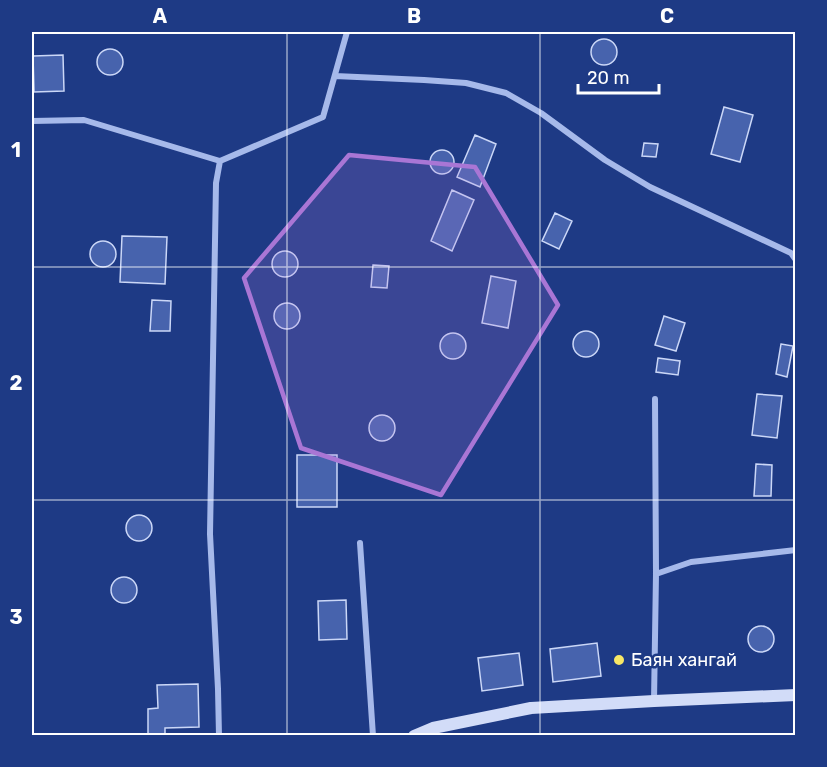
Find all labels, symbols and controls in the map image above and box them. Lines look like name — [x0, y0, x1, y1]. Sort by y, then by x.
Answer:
text: A — [153, 4, 168, 28]
text: B — [407, 4, 421, 28]
text: C — [660, 4, 674, 28]
scale bar — [578, 57, 659, 95]
text: 20 m — [587, 67, 629, 89]
text: 1 — [11, 138, 21, 162]
text: 2 — [10, 371, 23, 395]
text: 3 — [9, 605, 23, 629]
place label: Баян хангай — [631, 649, 737, 671]
marker: Баян хангай — [612, 653, 626, 667]

